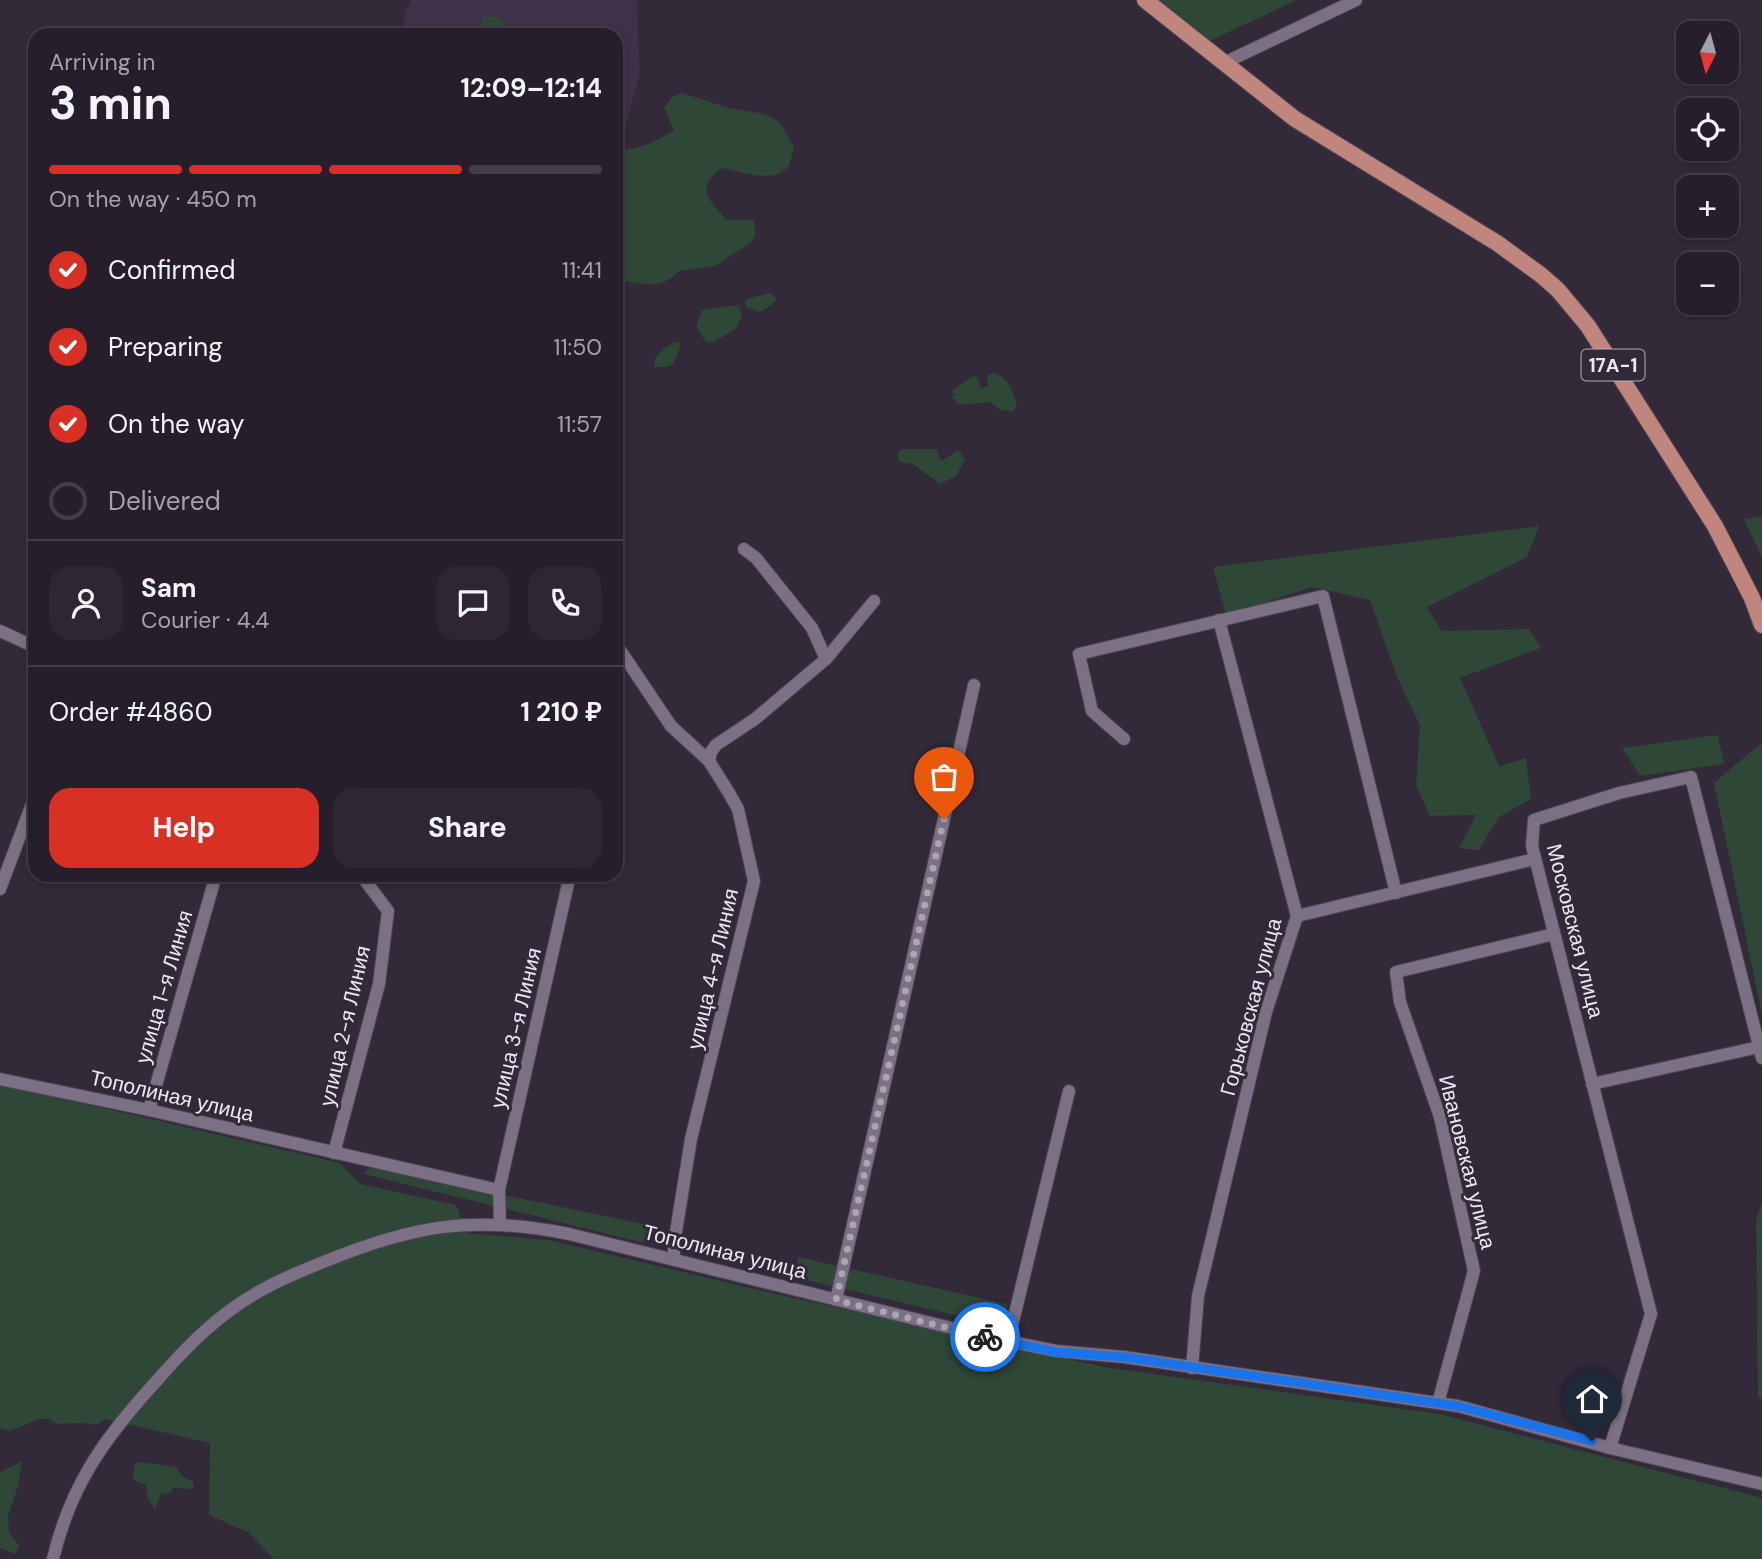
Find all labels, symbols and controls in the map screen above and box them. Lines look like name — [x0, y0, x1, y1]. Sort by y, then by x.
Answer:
north arrow — [1676, 21, 1740, 84]
map controls — [1676, 21, 1739, 315]
text: Arriving in — [49, 47, 155, 77]
text: 12:09–12:14 — [461, 71, 602, 105]
text: 3 min — [49, 73, 172, 133]
button: locate — [1676, 98, 1739, 161]
button: + — [1676, 175, 1739, 238]
text: On the way · 450 m — [49, 184, 257, 214]
icon: check — [49, 251, 87, 289]
button: − — [1676, 252, 1739, 315]
text: Confirmed — [108, 253, 235, 287]
text: 11:41 — [562, 255, 602, 285]
icon: check — [49, 328, 87, 366]
text: Preparing — [108, 330, 223, 364]
text: 11:50 — [553, 332, 602, 362]
road number: 17А-1 — [1582, 350, 1644, 380]
icon: check — [49, 405, 87, 443]
text: On the way — [108, 407, 244, 441]
text: 11:57 — [557, 409, 602, 439]
text: Delivered — [108, 484, 221, 518]
button: person — [49, 566, 123, 640]
button: chat — [436, 566, 510, 640]
button: phone — [528, 566, 602, 640]
text: Sam — [141, 571, 196, 605]
text: Courier · 4.4 — [141, 605, 269, 635]
text: Order #4860 — [49, 695, 212, 729]
text: 1 210 ₽ — [521, 695, 602, 729]
pin — [914, 747, 974, 819]
icon: bag — [925, 758, 963, 796]
button: Help — [49, 788, 319, 868]
button: Share — [333, 788, 602, 868]
street label: Московская улица — [1540, 841, 1610, 1021]
street label: улица 4-я Линия — [681, 886, 745, 1052]
street label: улица 1-я Линия — [129, 907, 199, 1067]
street label: Горьковская улица — [1214, 915, 1288, 1099]
street label: улица 2-я Линия — [313, 943, 377, 1109]
street label: улица 3-я Линия — [484, 945, 548, 1111]
street label: Тополиная улица — [87, 1064, 257, 1129]
street label: Ивановская улица — [1432, 1072, 1502, 1252]
street label: Тополиная улица — [640, 1218, 810, 1286]
courier — [950, 1302, 1020, 1372]
icon: bike — [966, 1318, 1004, 1356]
pin — [1562, 1369, 1622, 1441]
icon: home — [1573, 1380, 1611, 1418]

